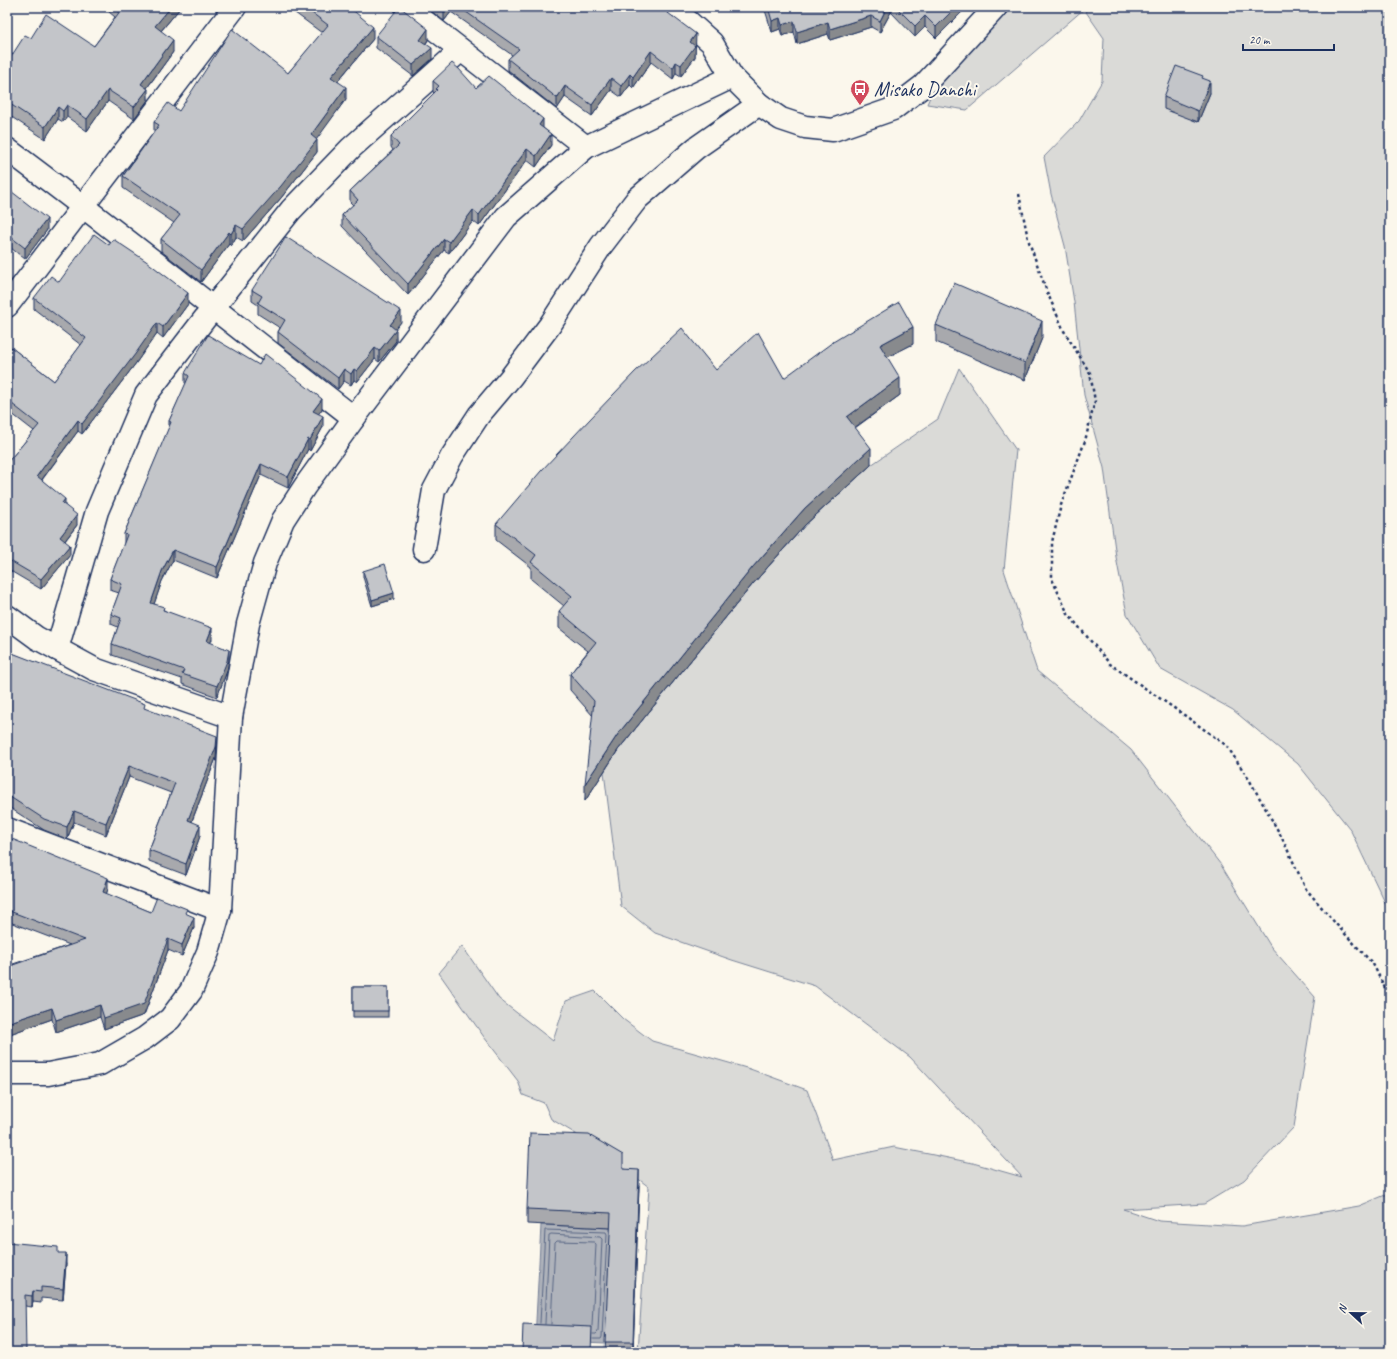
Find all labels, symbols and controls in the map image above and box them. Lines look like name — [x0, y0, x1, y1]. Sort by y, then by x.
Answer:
scale bar — [1243, 26, 1334, 52]
text: 20 m — [1249, 32, 1271, 48]
place label: Misako Danchi — [874, 77, 978, 102]
bus stop icon: Misako Danchi — [849, 78, 871, 106]
north arrow — [1331, 1293, 1371, 1333]
text: N — [1334, 1301, 1350, 1315]

